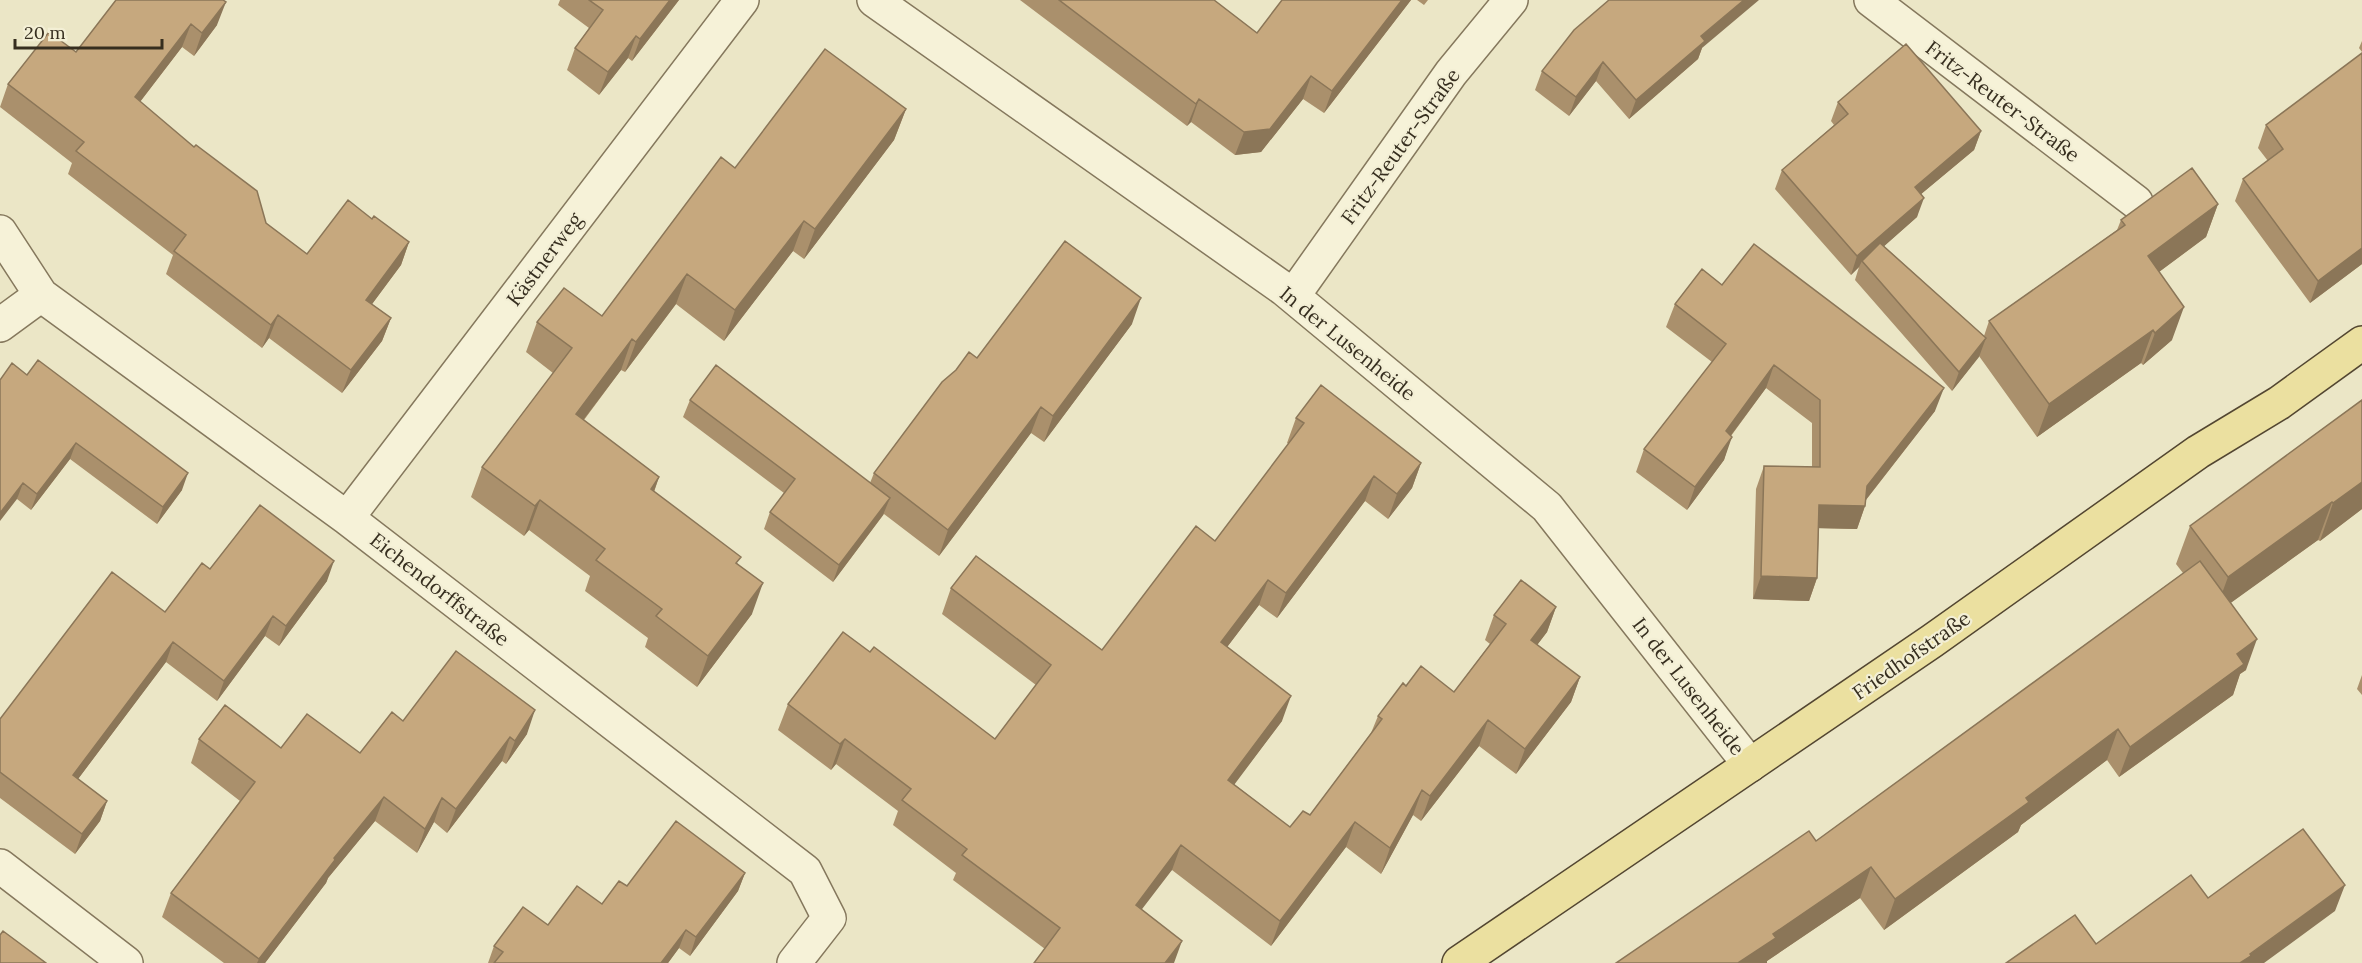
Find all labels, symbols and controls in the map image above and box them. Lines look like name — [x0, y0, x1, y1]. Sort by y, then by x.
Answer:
scale bar — [15, 12, 162, 50]
text: 20 m — [24, 21, 66, 44]
street label: Fritz-Reuter-Straße — [1921, 35, 2085, 167]
street label: Fritz-Reuter-Straße — [1335, 63, 1465, 229]
street label: Kästnerweg — [501, 207, 588, 311]
street label: In der Lusenheide — [1275, 281, 1421, 406]
street label: Eichendorffstraße — [365, 527, 515, 651]
street label: Friedhofstraße — [1847, 605, 1975, 705]
street label: In der Lusenheide — [1628, 612, 1751, 760]

